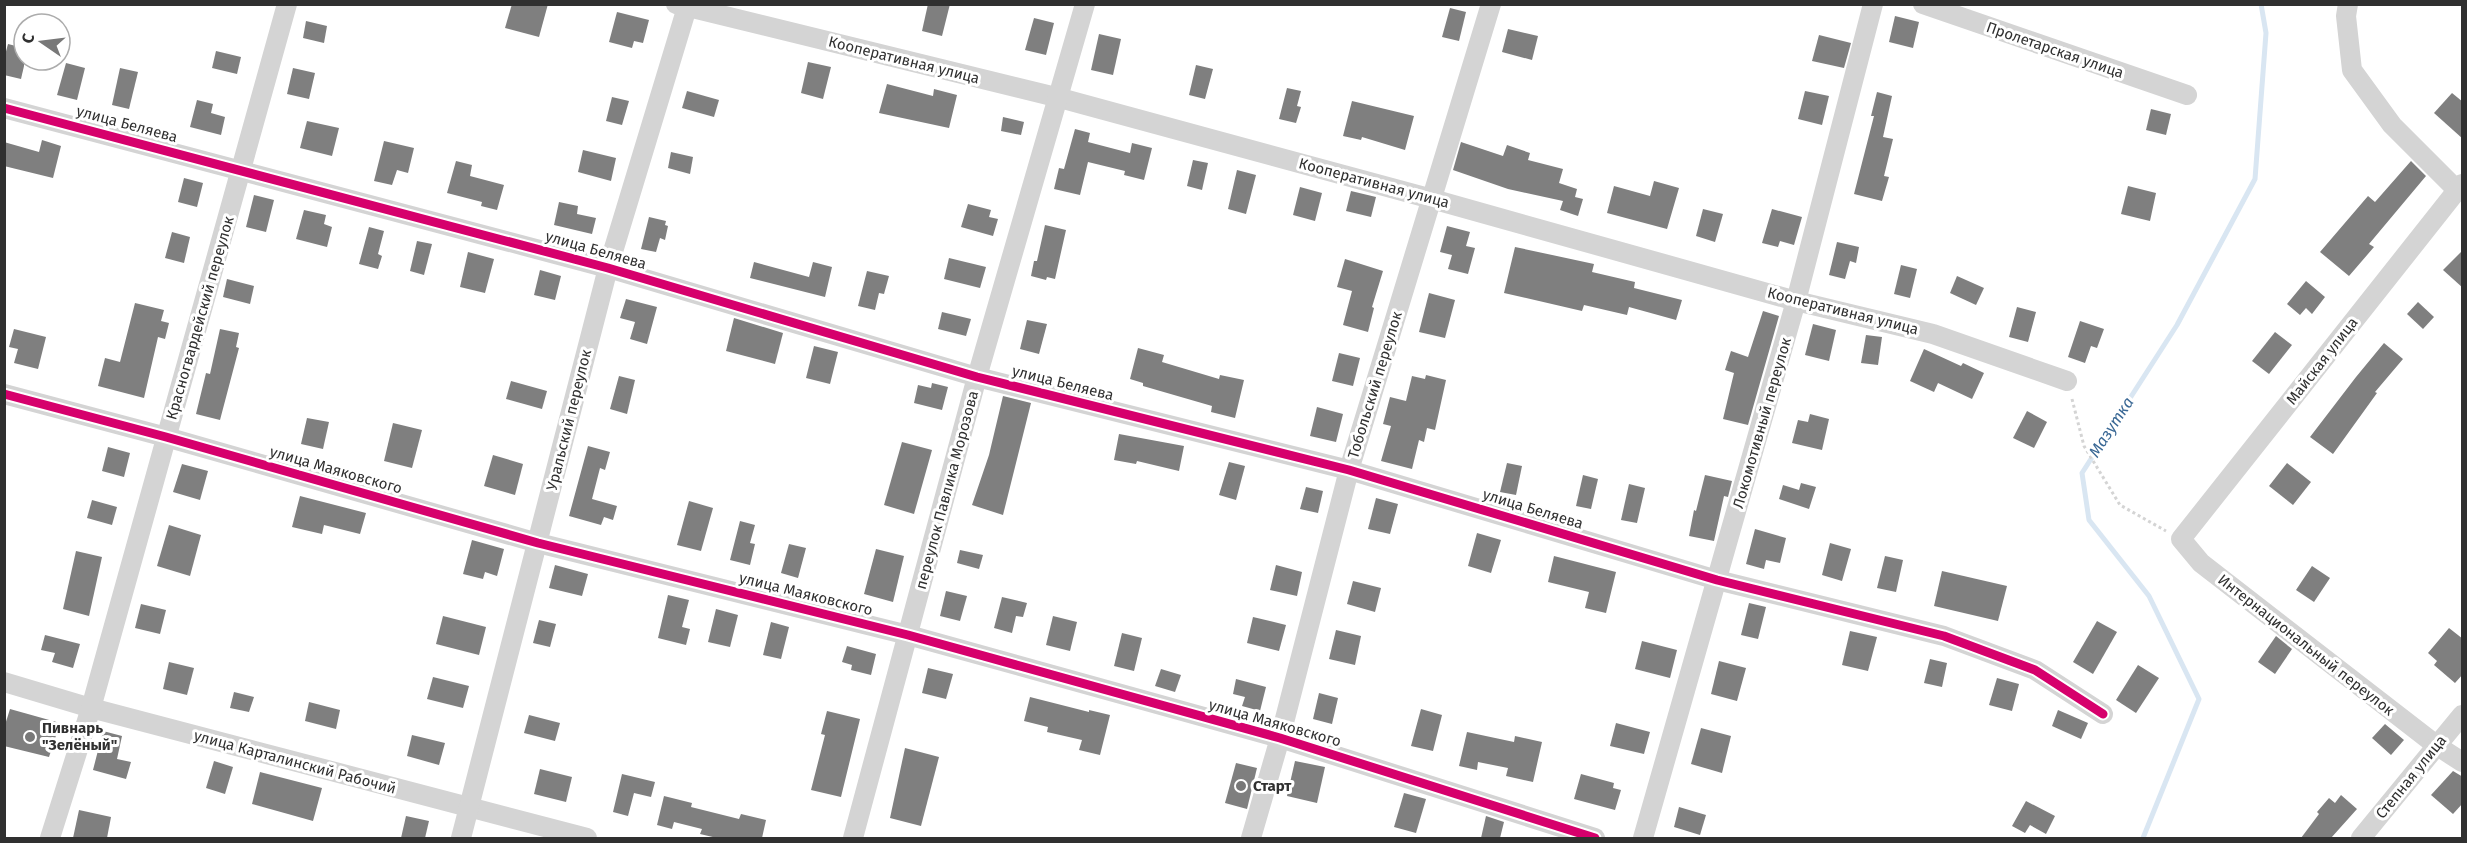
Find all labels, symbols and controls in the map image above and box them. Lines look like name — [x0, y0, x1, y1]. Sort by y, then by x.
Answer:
north arrow — [12, 12, 72, 72]
street label: Пролетарская улица — [1984, 18, 2126, 82]
text: С — [18, 31, 38, 45]
street label: Кооперативная улица — [827, 33, 981, 87]
street label: улица Беляева — [74, 102, 180, 146]
street label: Кооперативная улица — [1297, 154, 1451, 212]
street label: Красногвардейский переулок — [162, 214, 238, 422]
street label: улица Беляева — [544, 227, 648, 273]
street label: Кооперативная улица — [1766, 284, 1920, 338]
street label: Тобольский переулок — [1344, 309, 1406, 461]
street label: Майская улица — [2282, 314, 2362, 408]
street label: Локомотивный переулок — [1729, 335, 1795, 511]
street label: Уральский переулок — [543, 347, 595, 492]
street label: улица Беляева — [1010, 362, 1116, 404]
street label: переулок Павлика Морозова — [912, 389, 982, 591]
water label: Мазутка — [2085, 393, 2137, 461]
street label: улица Маяковского — [268, 442, 404, 498]
street label: улица Беляева — [1481, 485, 1585, 533]
street label: улица Маяковского — [737, 569, 875, 619]
street label: Интернациональный переулок — [2214, 570, 2398, 720]
street label: улица Маяковского — [1207, 695, 1343, 751]
place label: Пивнарь "Зелёный" — [42, 719, 117, 754]
street label: улица Карталинский Рабочий — [192, 726, 398, 798]
marker: Пивнарь "Зелёный" — [23, 730, 37, 744]
street label: Степная улица — [2372, 732, 2450, 822]
place label: Старт — [1253, 777, 1292, 795]
marker: Старт — [1234, 779, 1248, 793]

